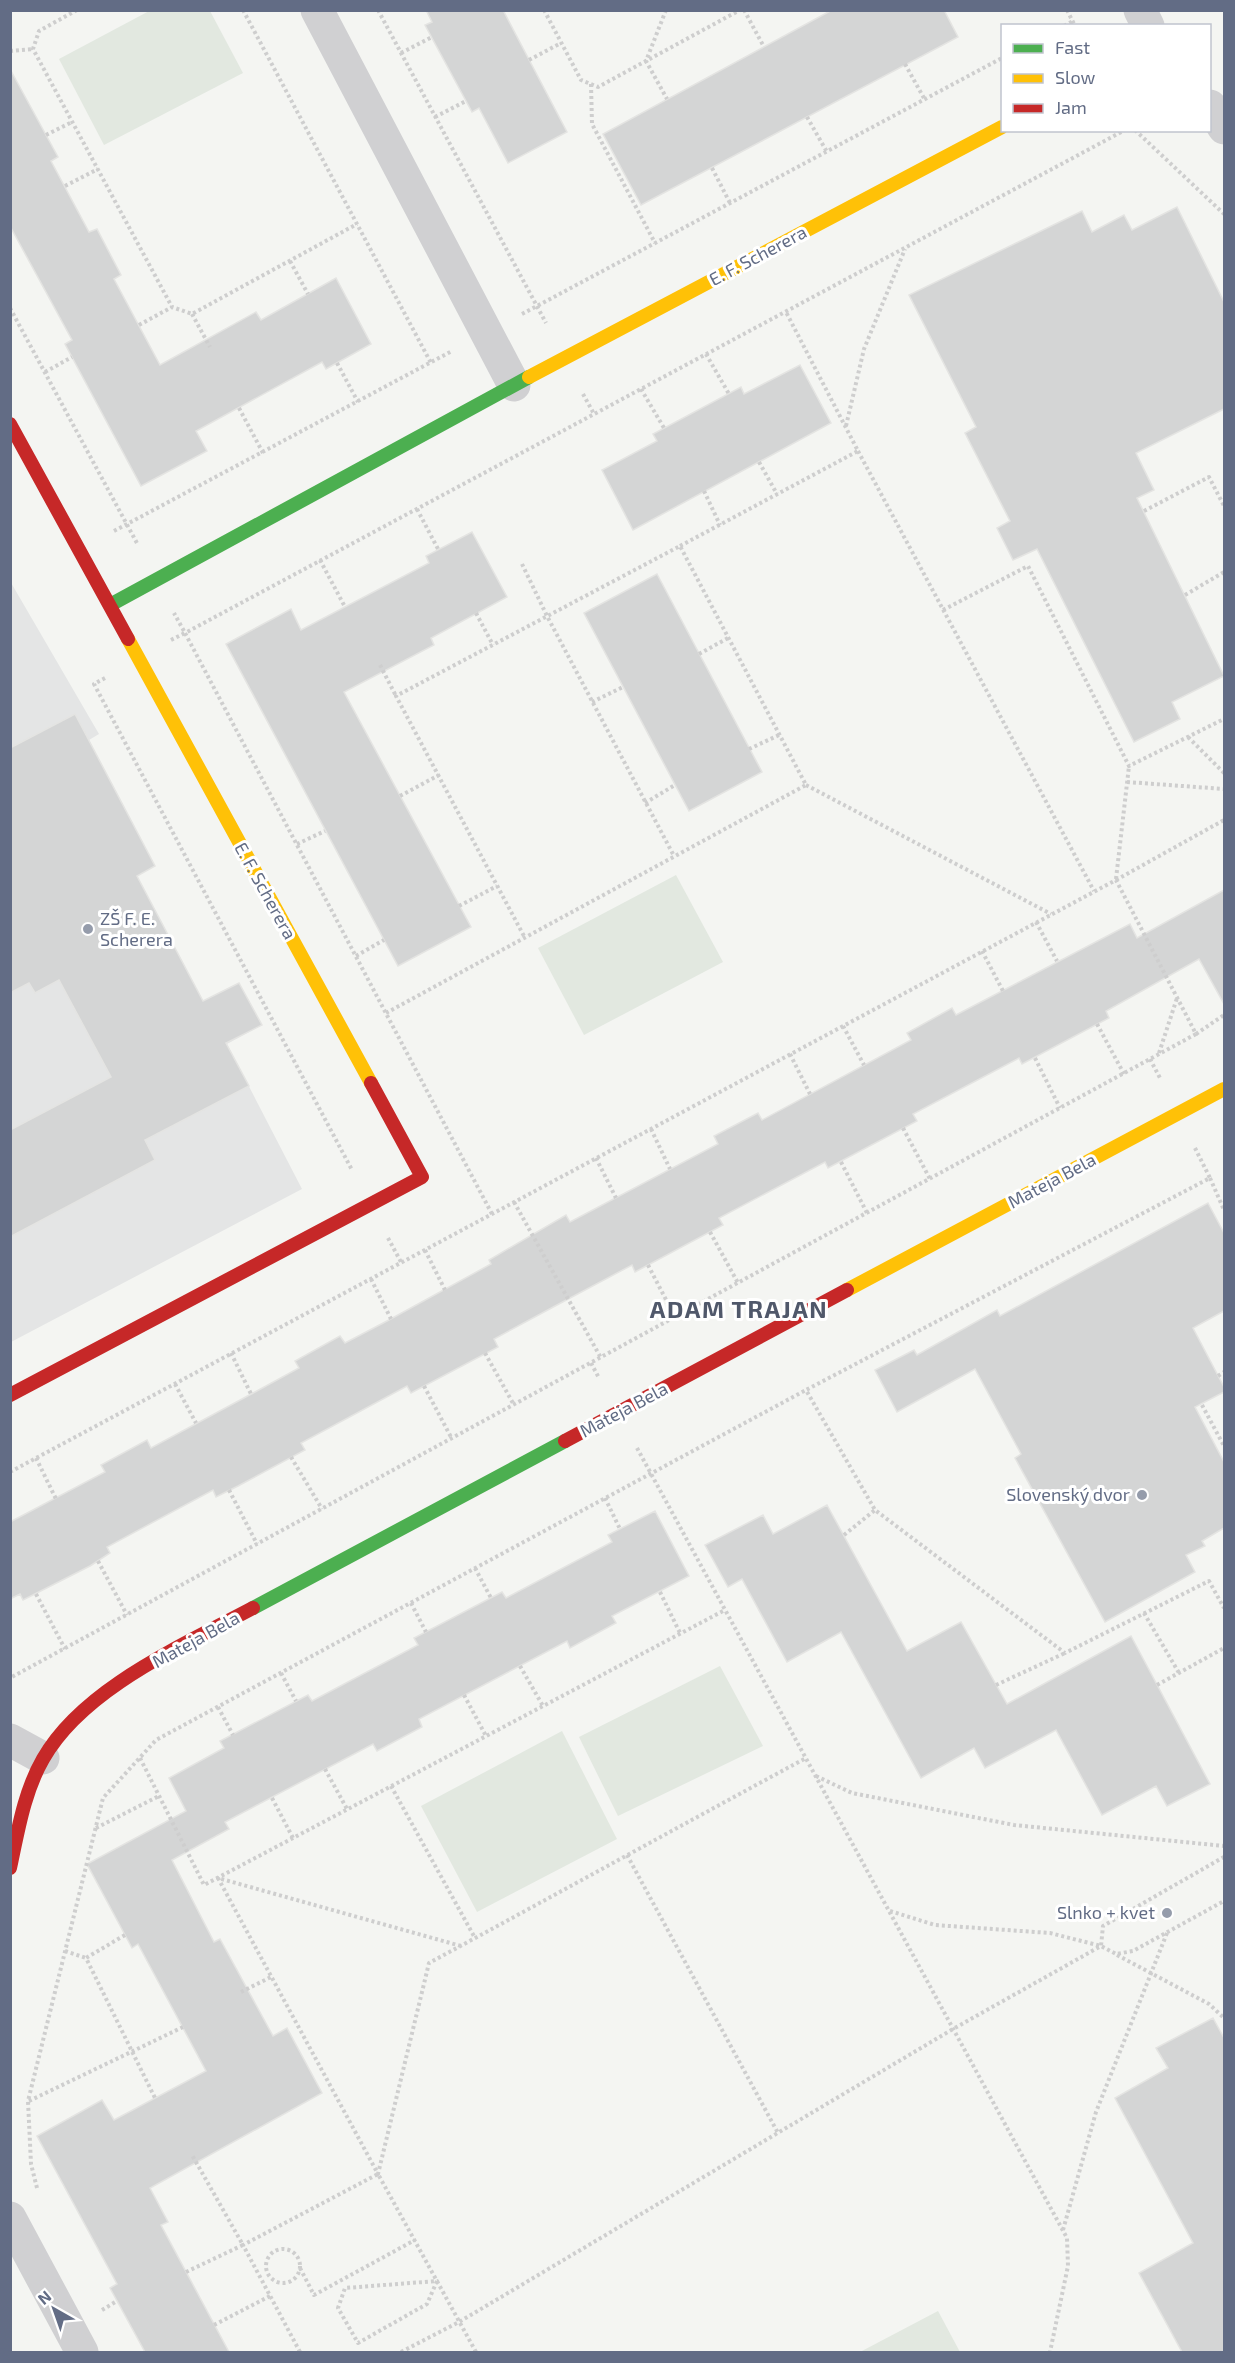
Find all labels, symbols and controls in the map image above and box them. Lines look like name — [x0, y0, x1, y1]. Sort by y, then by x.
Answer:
legend — [1001, 24, 1211, 132]
text: Fast — [1055, 36, 1090, 58]
text: Slow — [1055, 66, 1096, 88]
text: Jam — [1055, 96, 1087, 118]
street label: E. F. Scherera — [705, 220, 810, 290]
street label: E. F. Scherera — [230, 838, 302, 943]
place label: ZŠ F. E. Scherera — [100, 907, 173, 950]
marker: ZŠ F. E. Scherera — [81, 922, 95, 936]
street label: Mateja Bela — [1004, 1148, 1099, 1213]
district label: ADAM TRAJAN — [650, 1294, 828, 1323]
street label: Mateja Bela — [576, 1377, 671, 1442]
place label: Slovenský dvor — [1006, 1483, 1130, 1505]
marker: Slovenský dvor — [1135, 1488, 1149, 1502]
street label: Mateja Bela — [148, 1606, 243, 1672]
place label: Slnko + kvet — [1057, 1901, 1155, 1923]
marker: Slnko + kvet — [1160, 1906, 1174, 1920]
north arrow — [24, 2279, 84, 2339]
text: N — [34, 2286, 55, 2308]

